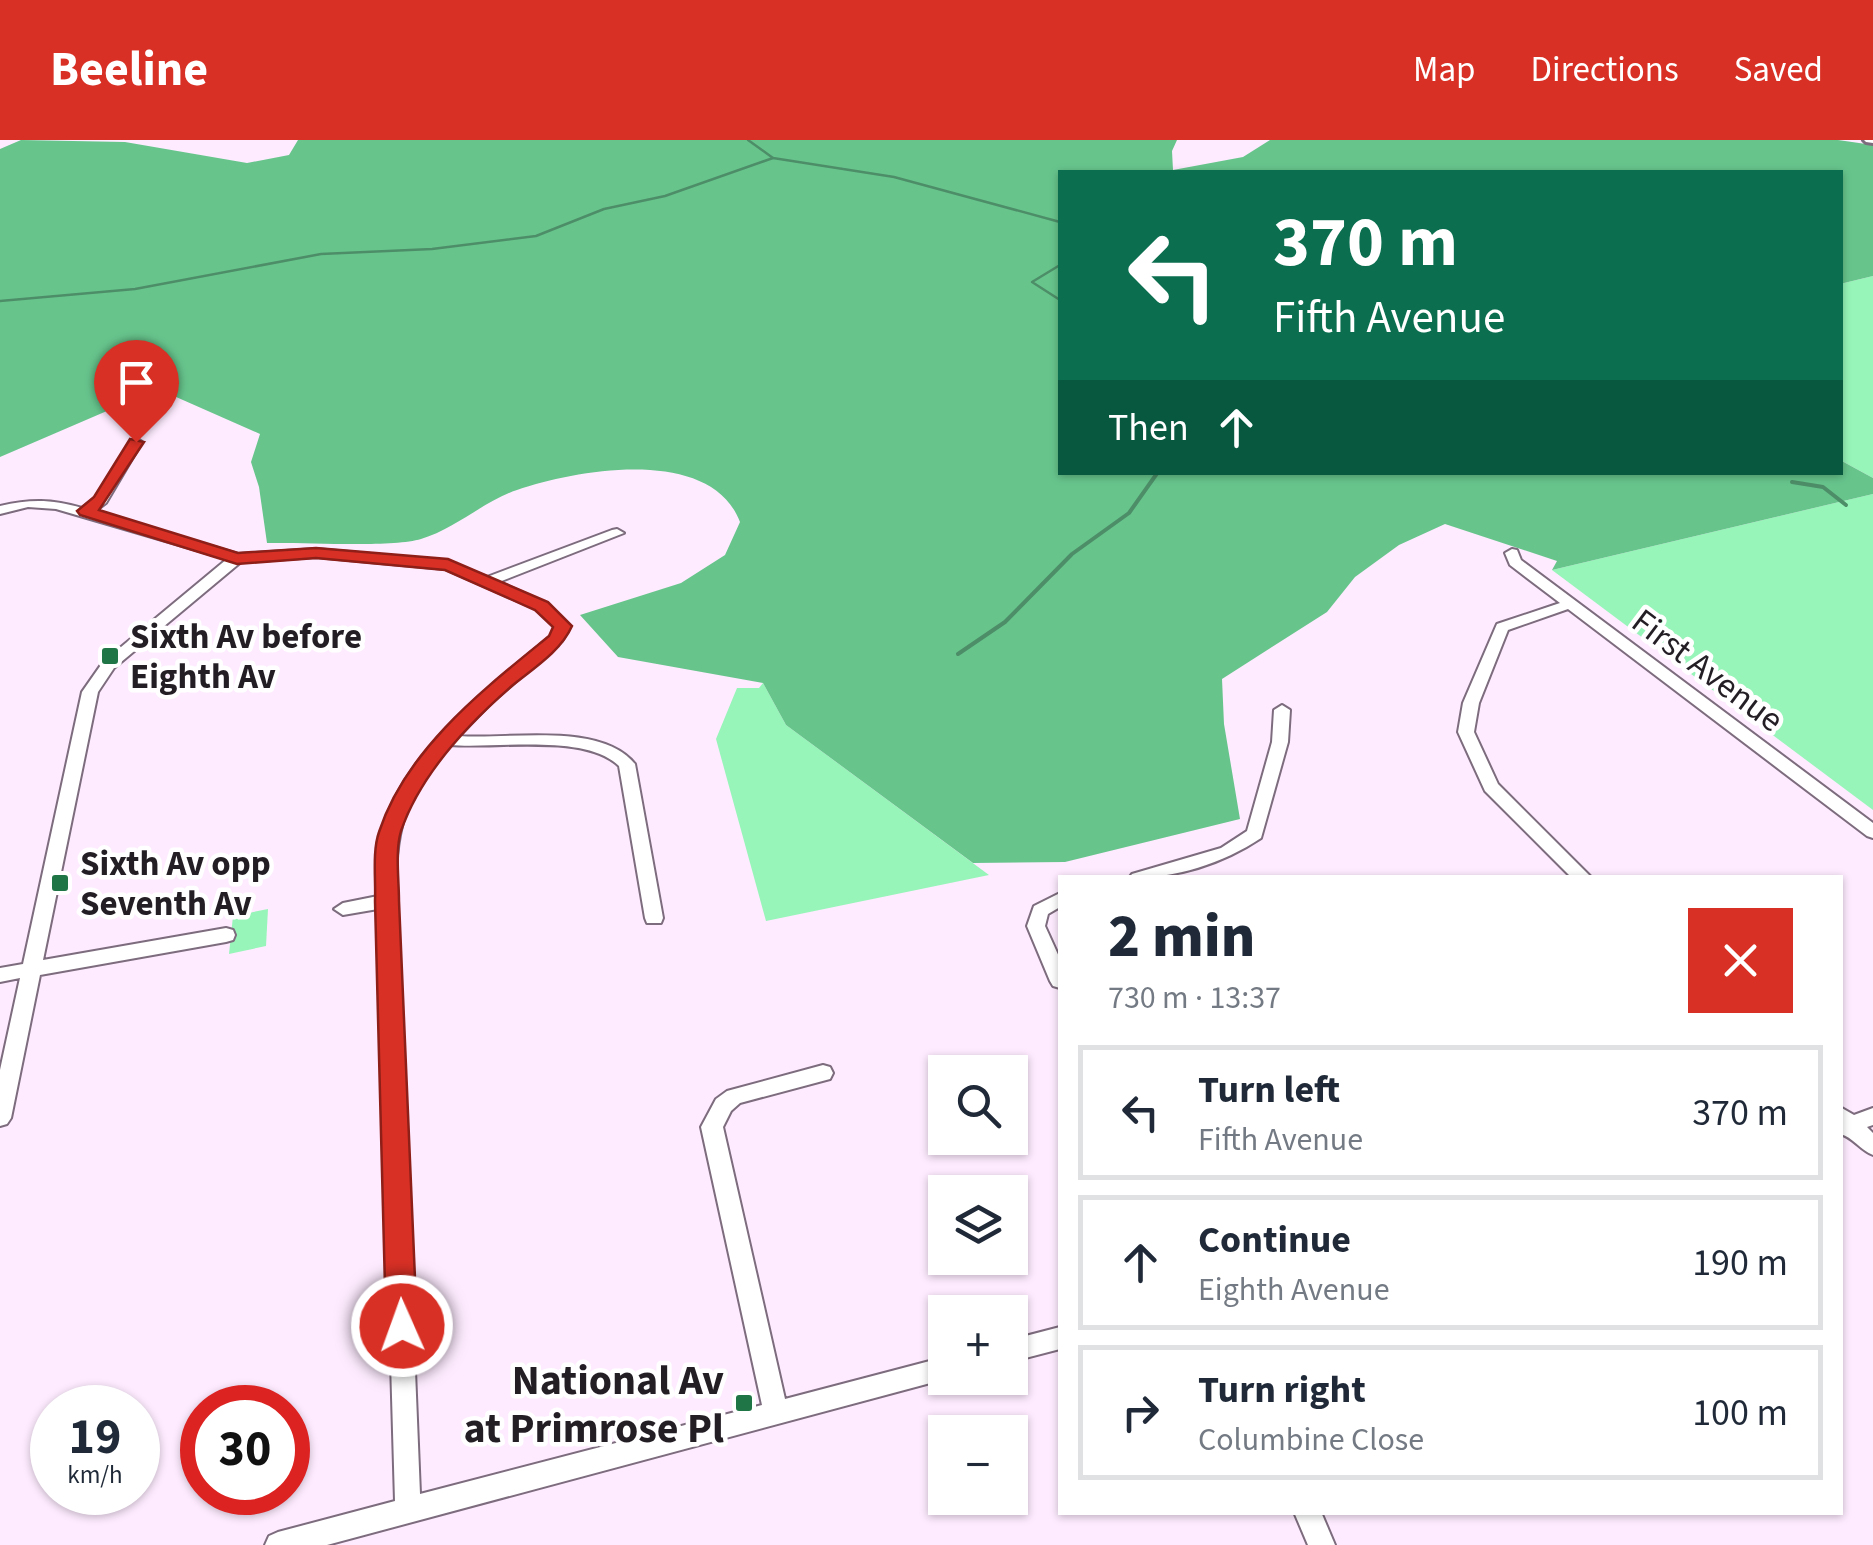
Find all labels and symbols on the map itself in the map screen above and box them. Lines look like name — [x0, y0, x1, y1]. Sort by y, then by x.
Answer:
pin — [94, 340, 179, 443]
street label: First Avenue — [1621, 597, 1794, 745]
place label: Sixth Av before Eighth Av — [130, 612, 362, 702]
marker: Sixth Av before Eighth Av — [99, 645, 121, 667]
place label: Sixth Av opp Seventh Av — [80, 839, 271, 929]
marker: Sixth Av opp Seventh Av — [49, 872, 71, 894]
position arrow — [350, 1274, 454, 1378]
place label: National Av at Primrose Pl — [464, 1351, 724, 1459]
speed limit sign: 30 — [180, 1385, 310, 1515]
marker: National Av at Primrose Pl — [733, 1392, 755, 1414]

